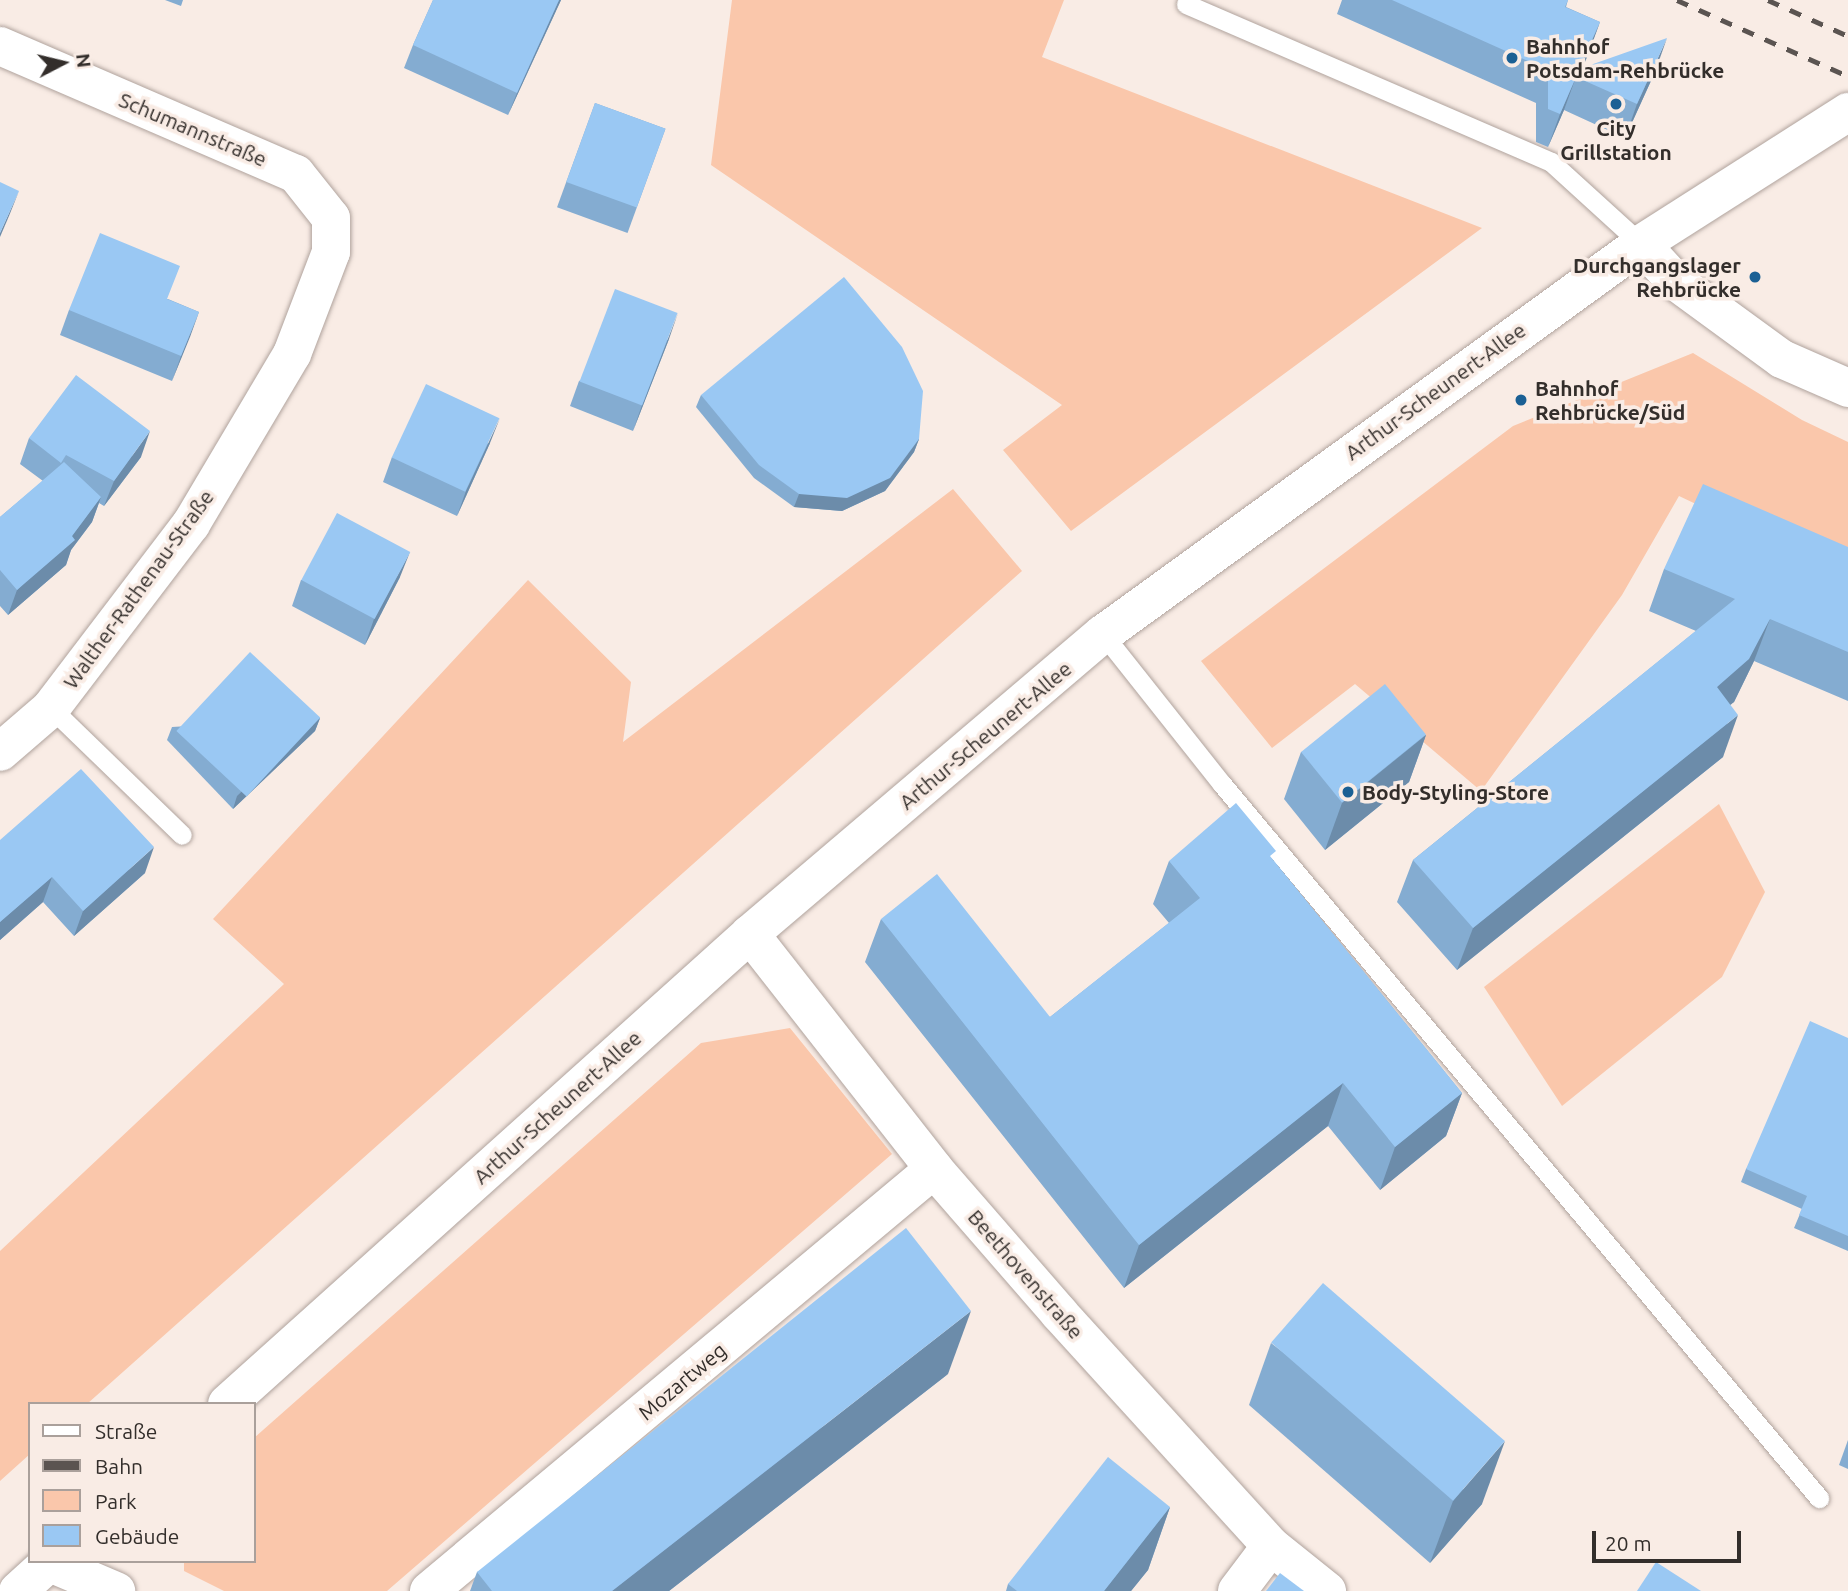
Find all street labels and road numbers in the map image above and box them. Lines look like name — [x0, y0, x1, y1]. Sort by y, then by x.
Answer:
street label: Schumannstraße — [115, 87, 271, 171]
street label: Arthur-Scheunert-Allee — [1340, 317, 1530, 465]
street label: Walther-Rathenau-Straße — [57, 485, 219, 693]
street label: Arthur-Scheunert-Allee — [894, 656, 1076, 814]
street label: Arthur-Scheunert-Allee — [468, 1025, 646, 1189]
street label: Beethovenstraße — [963, 1204, 1089, 1344]
street label: Mozartweg — [633, 1337, 731, 1425]

